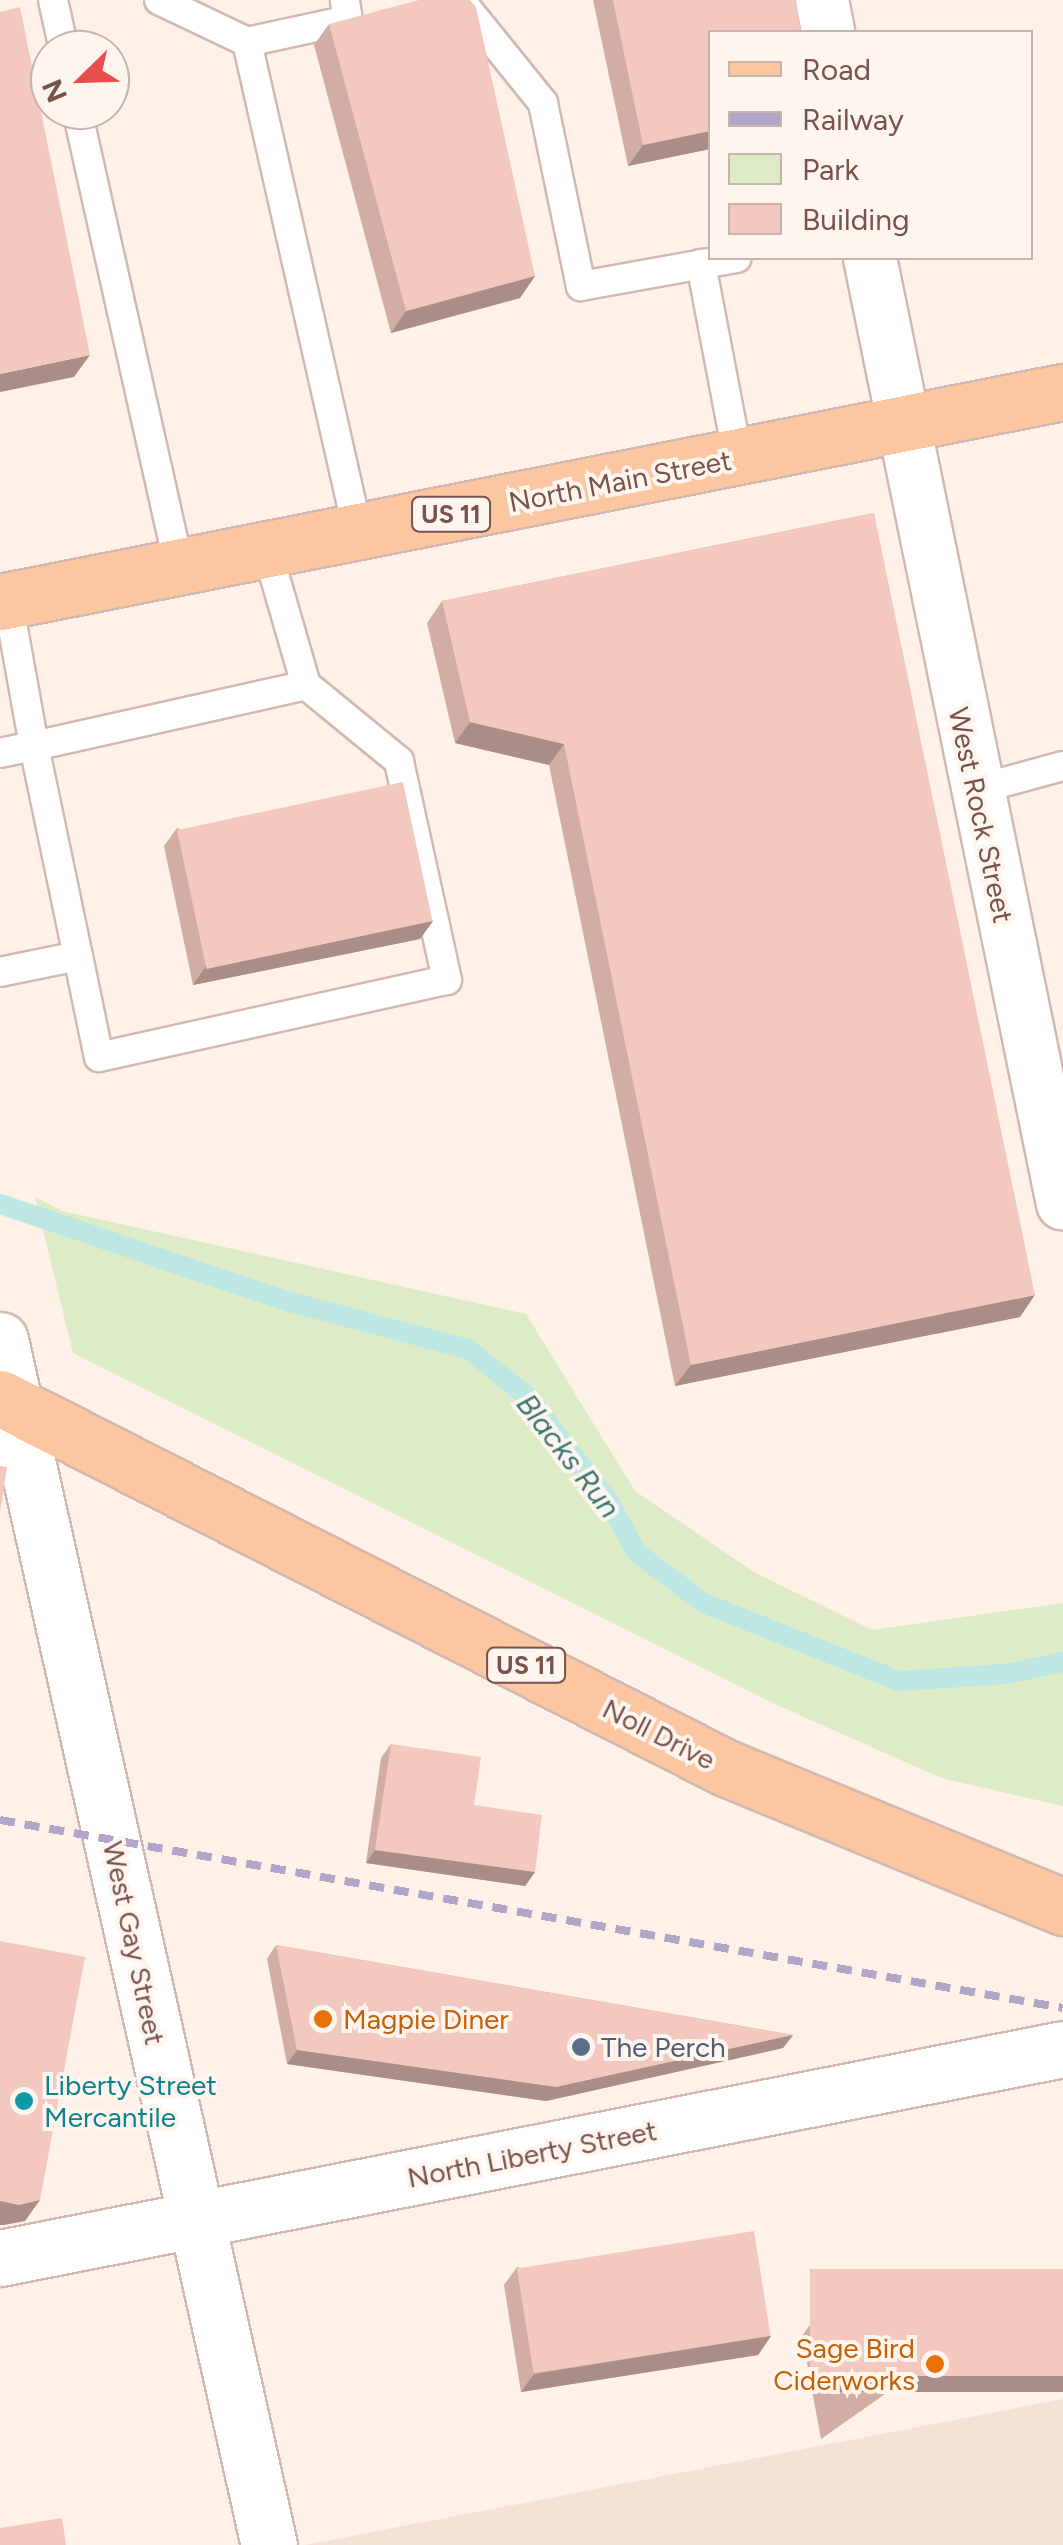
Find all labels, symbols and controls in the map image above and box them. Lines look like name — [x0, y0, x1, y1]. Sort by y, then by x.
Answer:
north arrow — [30, 30, 130, 130]
legend — [708, 30, 1033, 260]
text: Road — [802, 51, 871, 88]
text: N — [34, 74, 74, 108]
text: Railway — [802, 101, 904, 138]
text: Park — [802, 151, 859, 188]
text: Building — [802, 201, 910, 238]
street label: North Main Street — [506, 443, 734, 519]
road number: US 11 — [411, 494, 491, 534]
street label: West Rock Street — [942, 704, 1020, 926]
water label: Blacks Run — [509, 1387, 627, 1525]
road number: US 11 — [486, 1645, 566, 1685]
street label: Noll Drive — [597, 1691, 721, 1777]
street label: West Gay Street — [96, 1838, 172, 2048]
place label: Magpie Diner — [343, 2002, 509, 2036]
marker: Magpie Diner — [312, 2008, 334, 2030]
place label: The Perch — [601, 2030, 726, 2064]
marker: The Perch — [570, 2036, 592, 2058]
place label: Liberty Street Mercantile — [44, 2068, 217, 2134]
marker: Liberty Street Mercantile — [13, 2090, 35, 2112]
street label: North Liberty Street — [404, 2113, 660, 2195]
place label: Sage Bird Ciderworks — [773, 2331, 915, 2397]
marker: Sage Bird Ciderworks — [924, 2353, 946, 2375]

